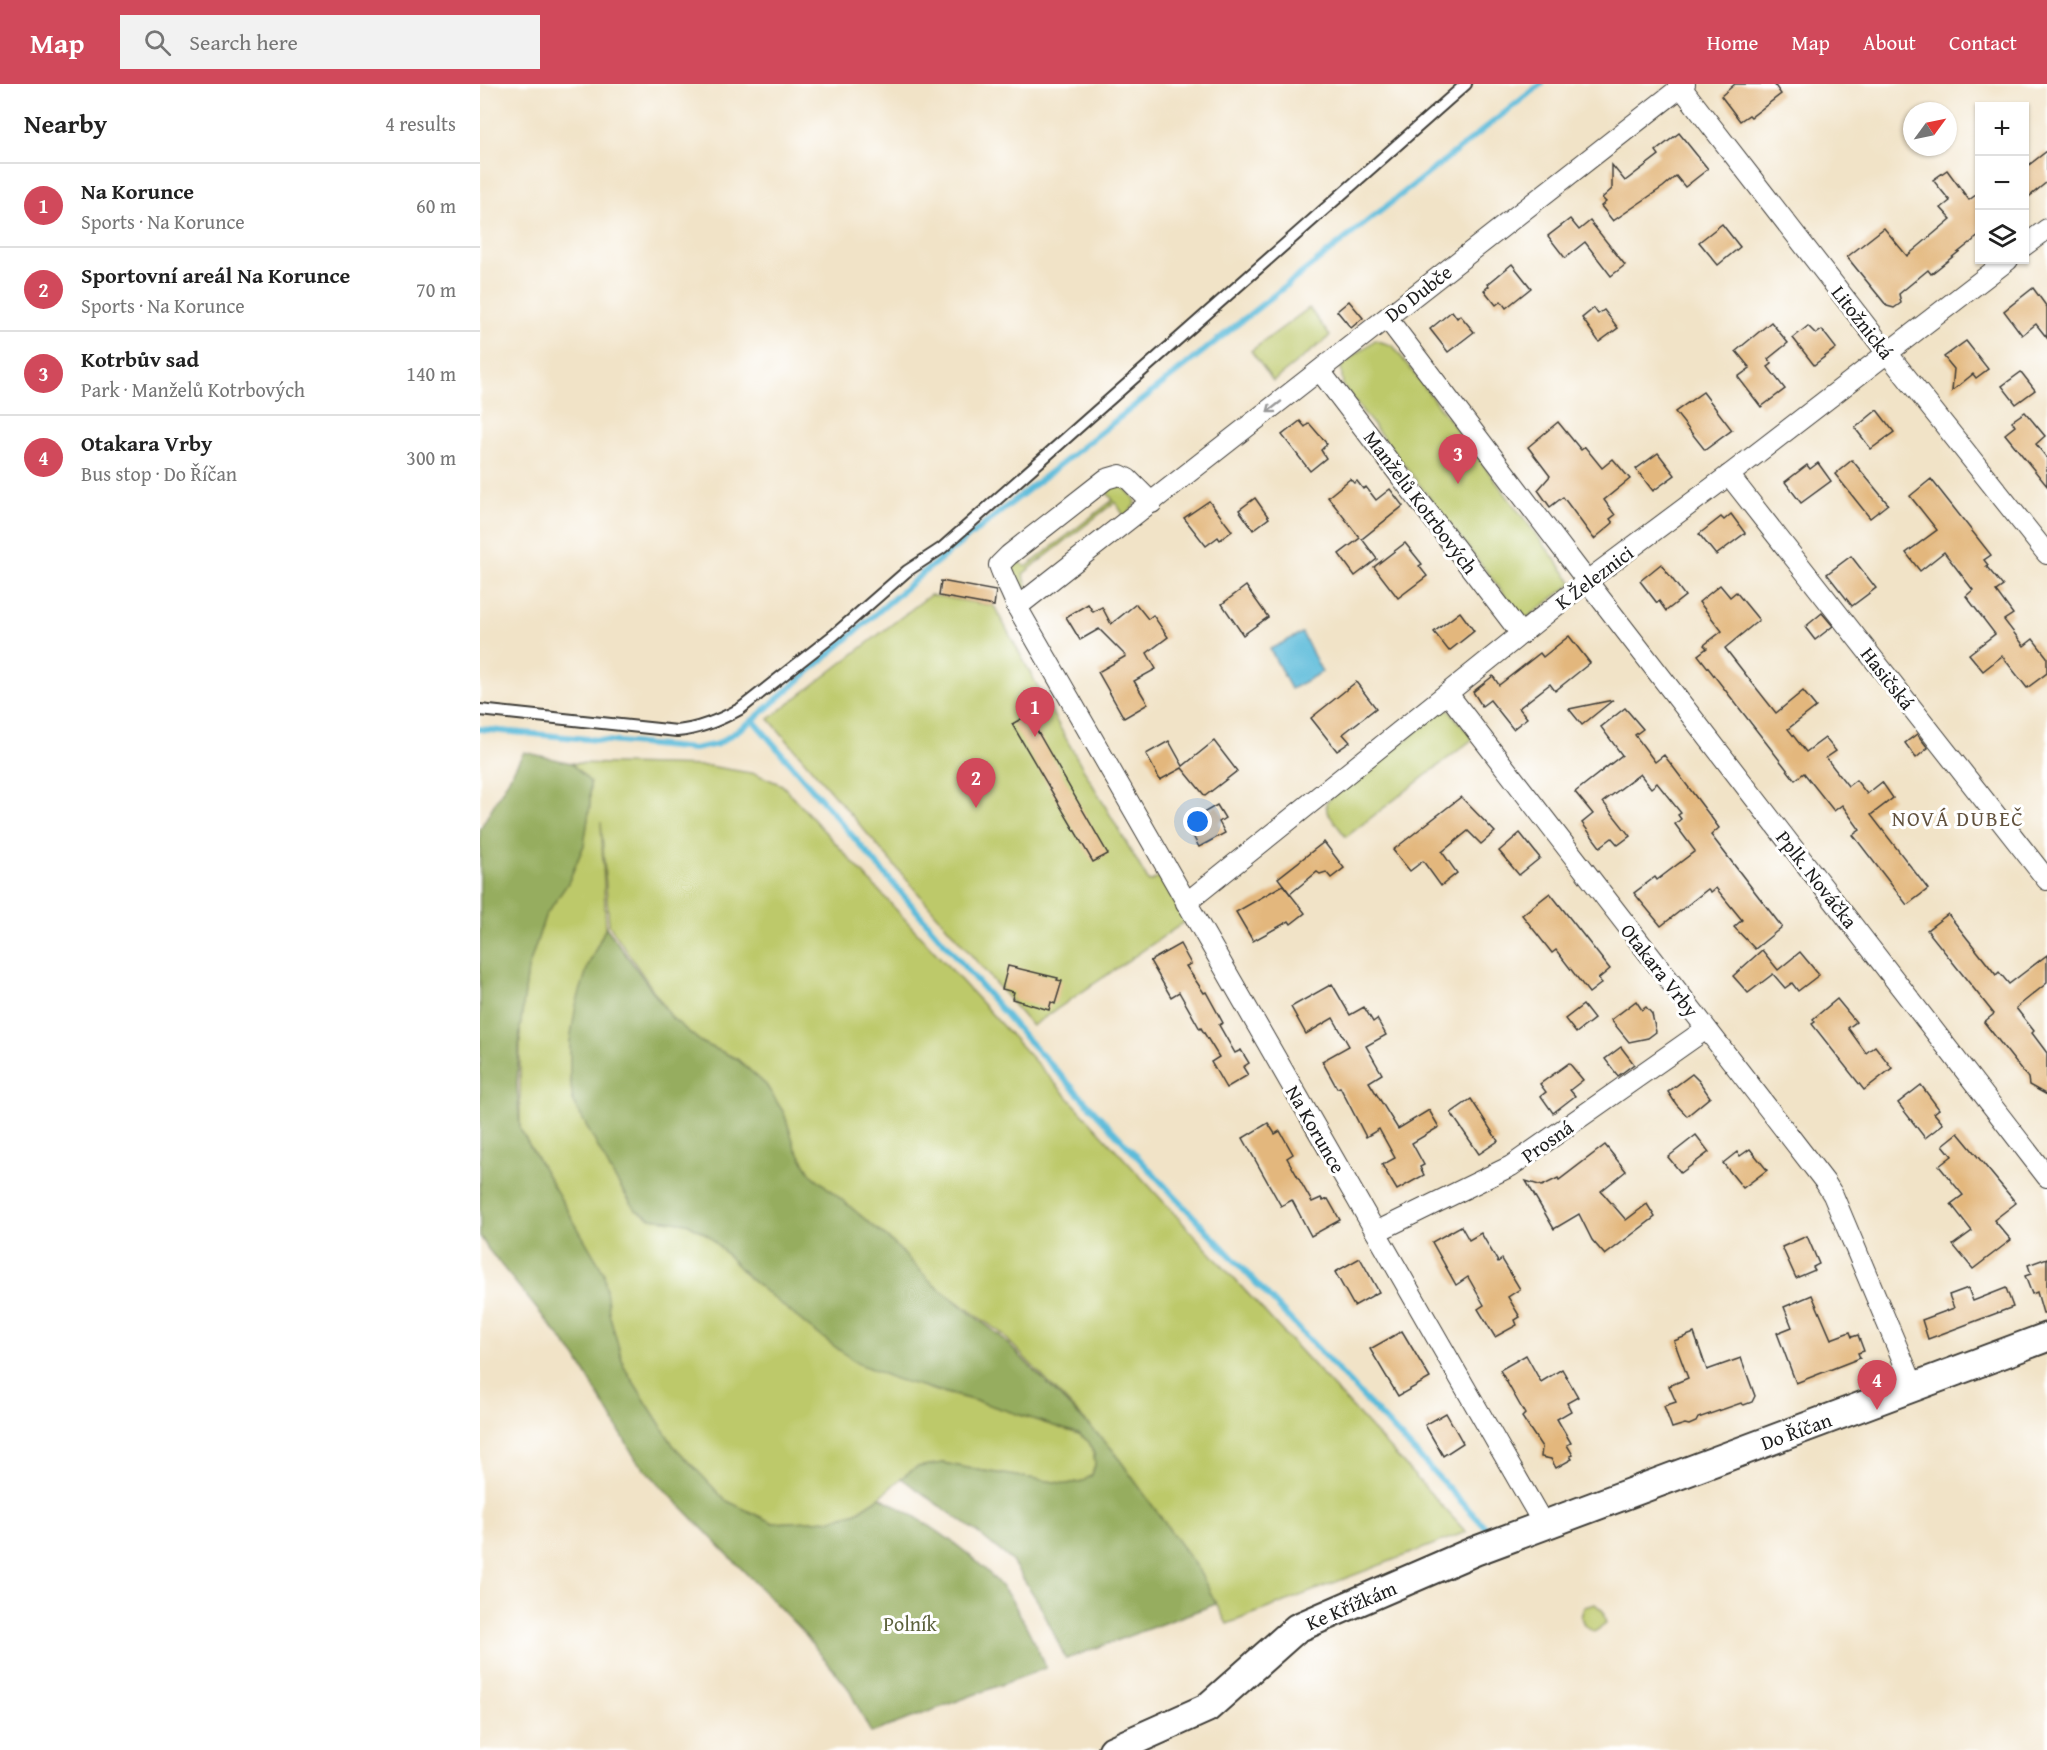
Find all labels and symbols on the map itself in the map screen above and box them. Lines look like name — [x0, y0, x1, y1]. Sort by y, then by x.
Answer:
north arrow — [1903, 102, 1957, 156]
street label: Do Dubče — [1378, 257, 1458, 329]
street label: Litožnická — [1825, 279, 1901, 365]
one-way arrow — [1266, 400, 1282, 413]
street label: Manželů Kotrbových — [1357, 424, 1485, 580]
pin: 3 — [1438, 434, 1478, 484]
street label: K Železnici — [1549, 538, 1639, 616]
street label: Hasičská — [1854, 640, 1922, 716]
pin: 1 — [1016, 688, 1054, 737]
pin: 2 — [956, 758, 996, 808]
district label: NOVÁ DUBEČ — [1892, 803, 2024, 834]
your location — [1183, 807, 1212, 836]
street label: Pplk. Nováčka — [1769, 824, 1865, 935]
street label: Otakara Vrby — [1614, 917, 1706, 1023]
street label: Na Korunce — [1279, 1080, 1353, 1178]
street label: Prosná — [1515, 1112, 1579, 1169]
pin: 4 — [1858, 1360, 1896, 1410]
street label: Do Říčan — [1757, 1405, 1835, 1457]
street label: Ke Křížkám — [1301, 1573, 1401, 1637]
park label: Polník — [883, 1609, 938, 1638]

